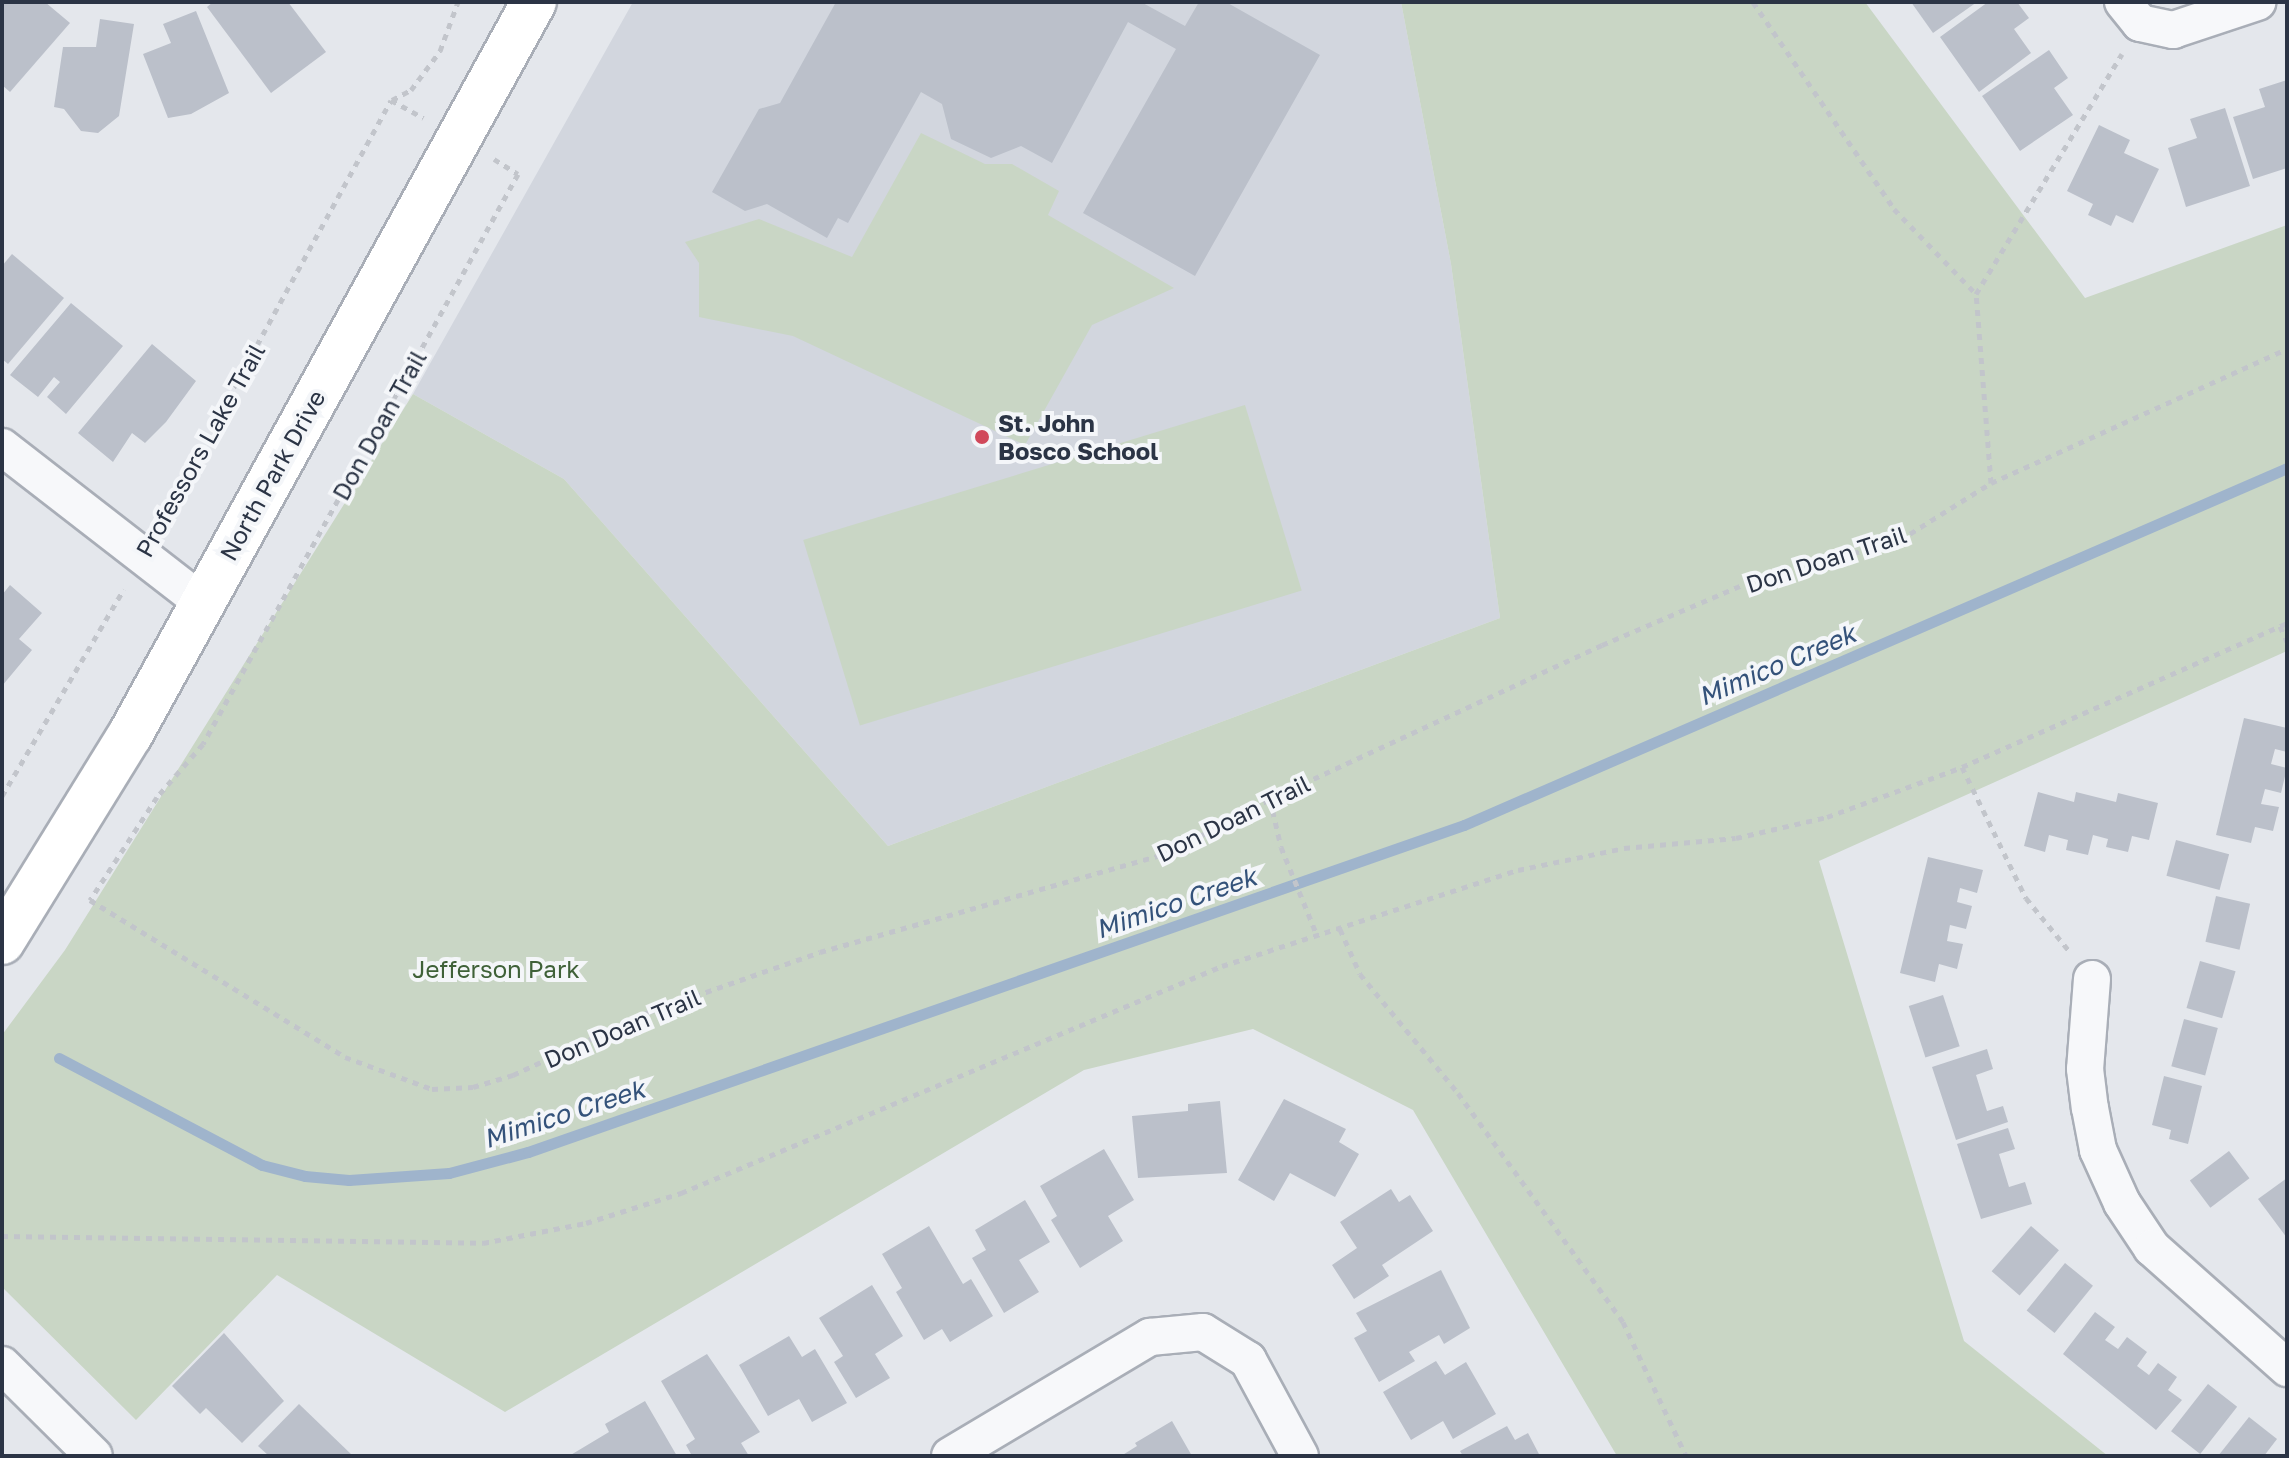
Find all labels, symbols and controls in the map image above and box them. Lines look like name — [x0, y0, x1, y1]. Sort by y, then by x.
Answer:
street label: Professors Lake Trail — [129, 338, 271, 562]
street label: Don Doan Trail — [326, 345, 432, 505]
street label: North Park Drive — [213, 385, 331, 565]
place label: St. John Bosco School — [998, 409, 1158, 465]
marker: St. John Bosco School — [973, 428, 991, 446]
street label: Don Doan Trail — [1742, 520, 1910, 598]
water label: Mimico Creek — [1694, 618, 1860, 712]
street label: Don Doan Trail — [1152, 768, 1314, 868]
water label: Mimico Creek — [1092, 861, 1260, 945]
park label: Jefferson Park — [412, 955, 580, 983]
street label: Don Doan Trail — [540, 982, 704, 1074]
water label: Mimico Creek — [479, 1073, 649, 1155]

